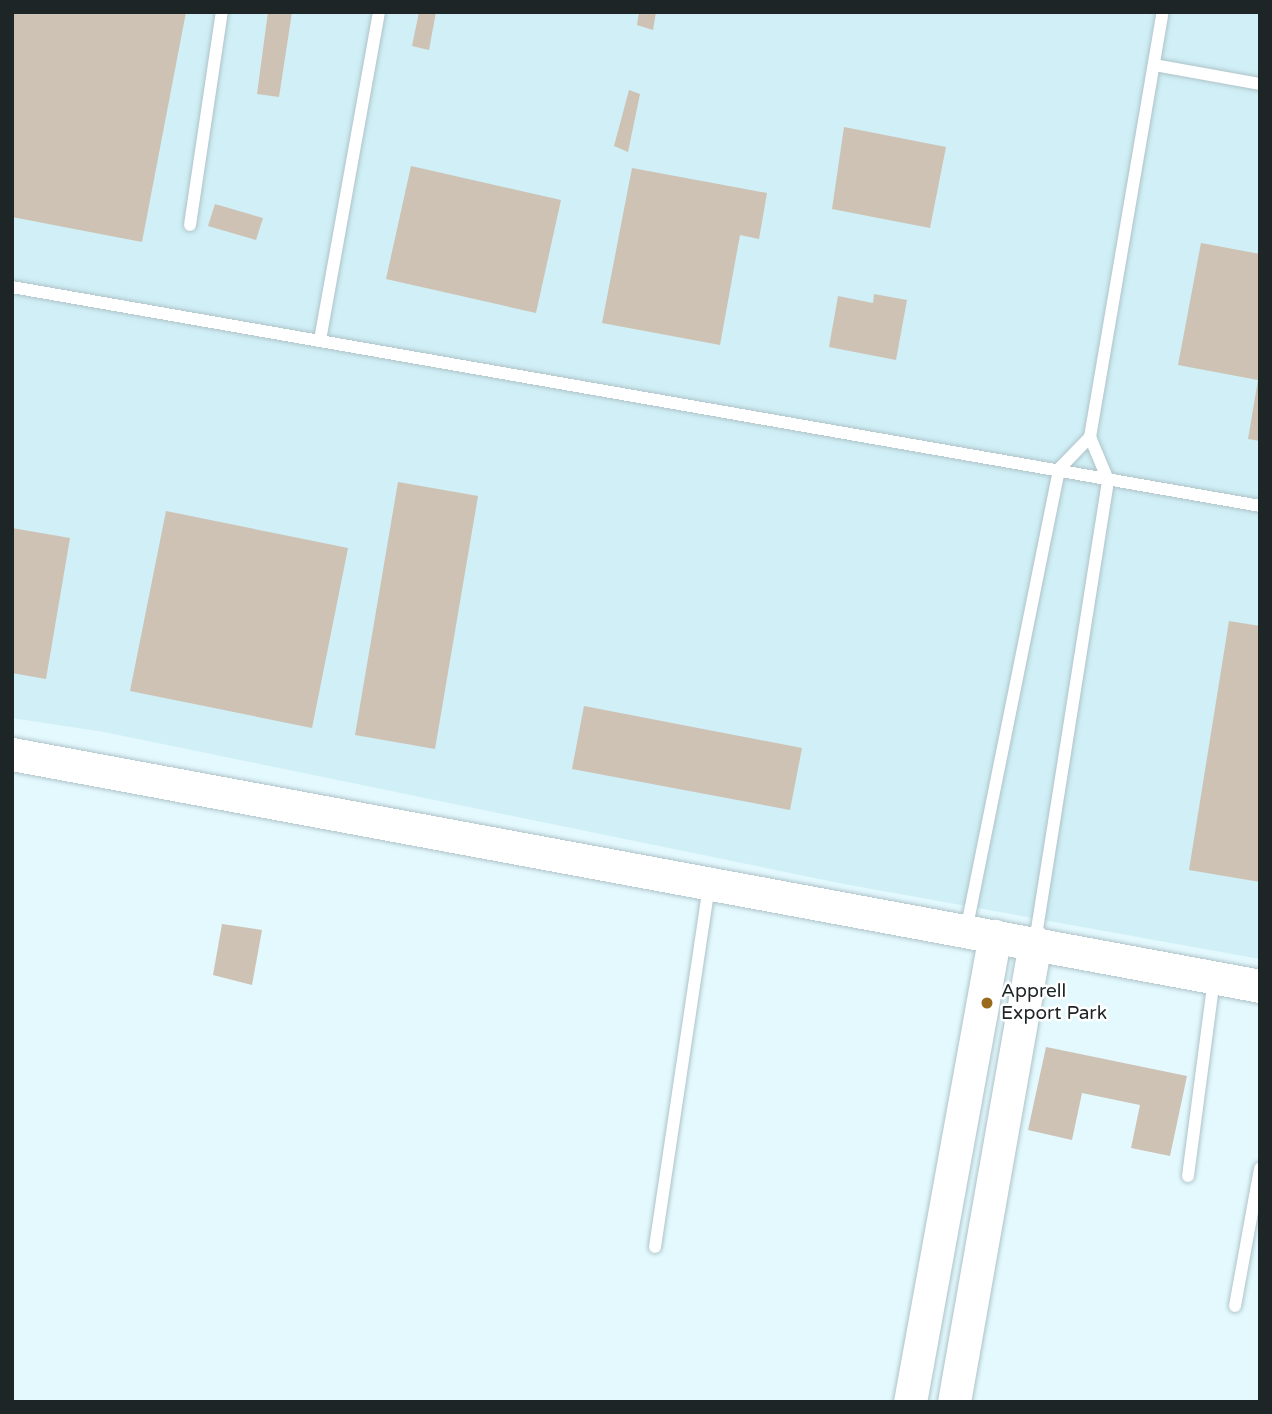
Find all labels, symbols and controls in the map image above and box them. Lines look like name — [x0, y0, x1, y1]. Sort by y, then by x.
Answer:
place label: Apprell Export Park — [1001, 981, 1107, 1025]
marker: Apprell Export Park — [979, 995, 995, 1011]

